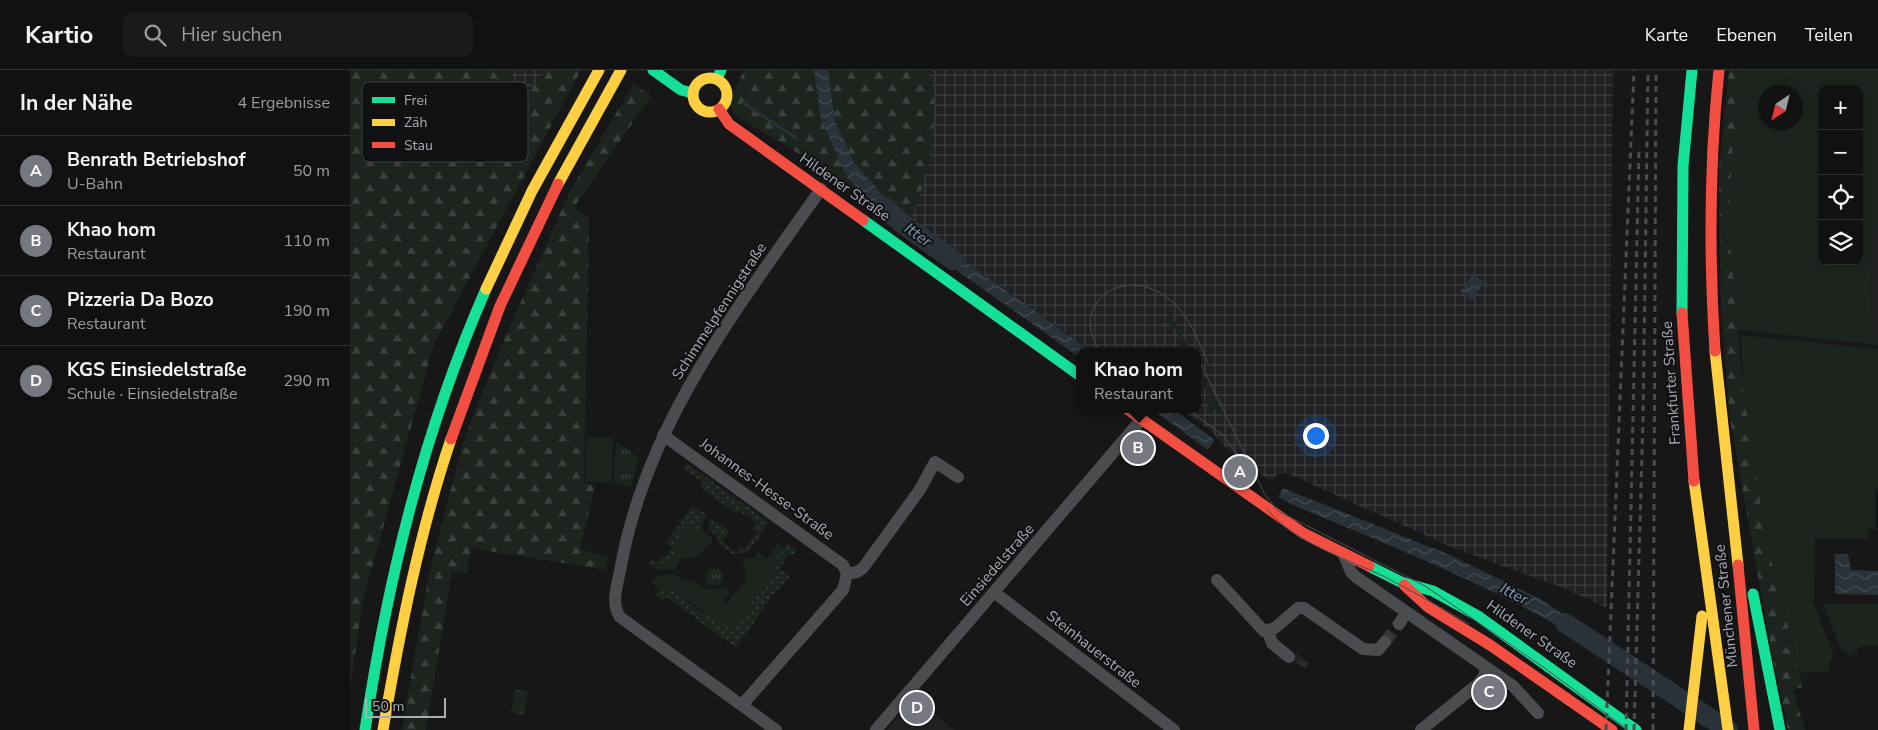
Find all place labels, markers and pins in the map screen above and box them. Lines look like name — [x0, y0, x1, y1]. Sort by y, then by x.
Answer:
pin: B — [1122, 429, 1154, 467]
pin: A — [1224, 453, 1256, 491]
pin: C — [1473, 673, 1505, 711]
pin: D — [901, 689, 933, 727]

